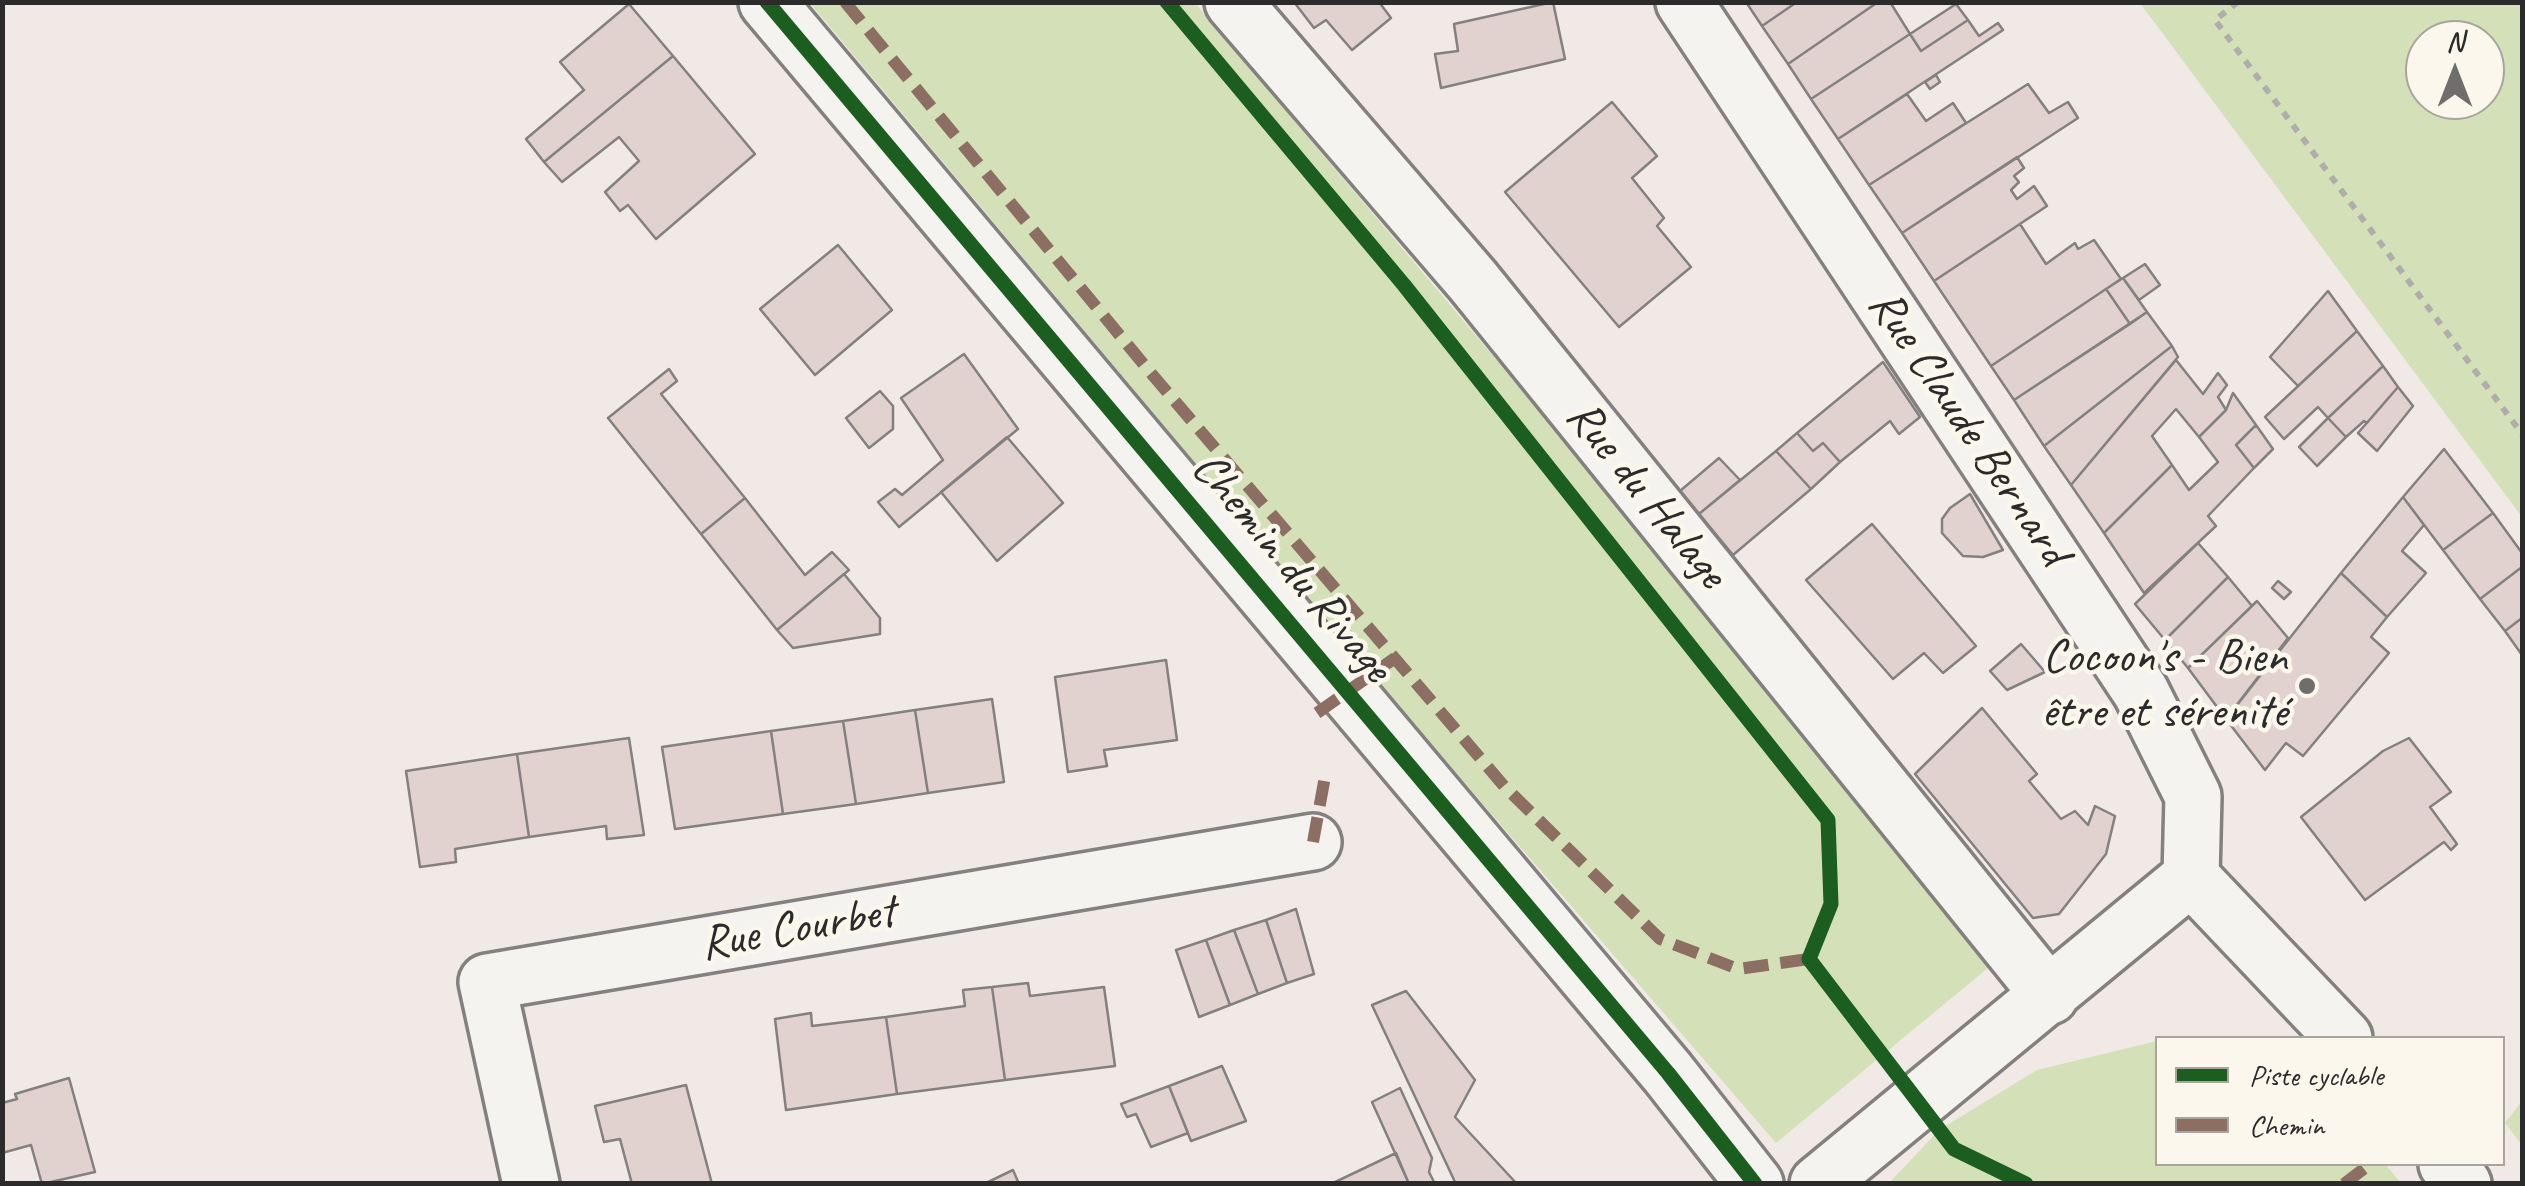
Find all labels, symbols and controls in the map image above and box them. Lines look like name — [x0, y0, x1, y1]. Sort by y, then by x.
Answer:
north arrow — [2405, 20, 2505, 120]
text: N — [2446, 24, 2464, 59]
street label: Rue Claude Bernard — [1855, 279, 2081, 577]
street label: Rue du Halage — [1553, 389, 1739, 601]
street label: Chemin du Rivage — [1178, 441, 1404, 695]
place label: Cocoon's - Bien être et sérenité — [2041, 629, 2287, 742]
marker: Cocoon's - Bien être et sérenité — [2296, 675, 2318, 697]
street label: Rue Courbet — [696, 884, 900, 974]
legend — [2155, 1036, 2505, 1166]
text: Piste cyclable — [2249, 1056, 2383, 1094]
text: Chemin — [2249, 1106, 2324, 1144]

